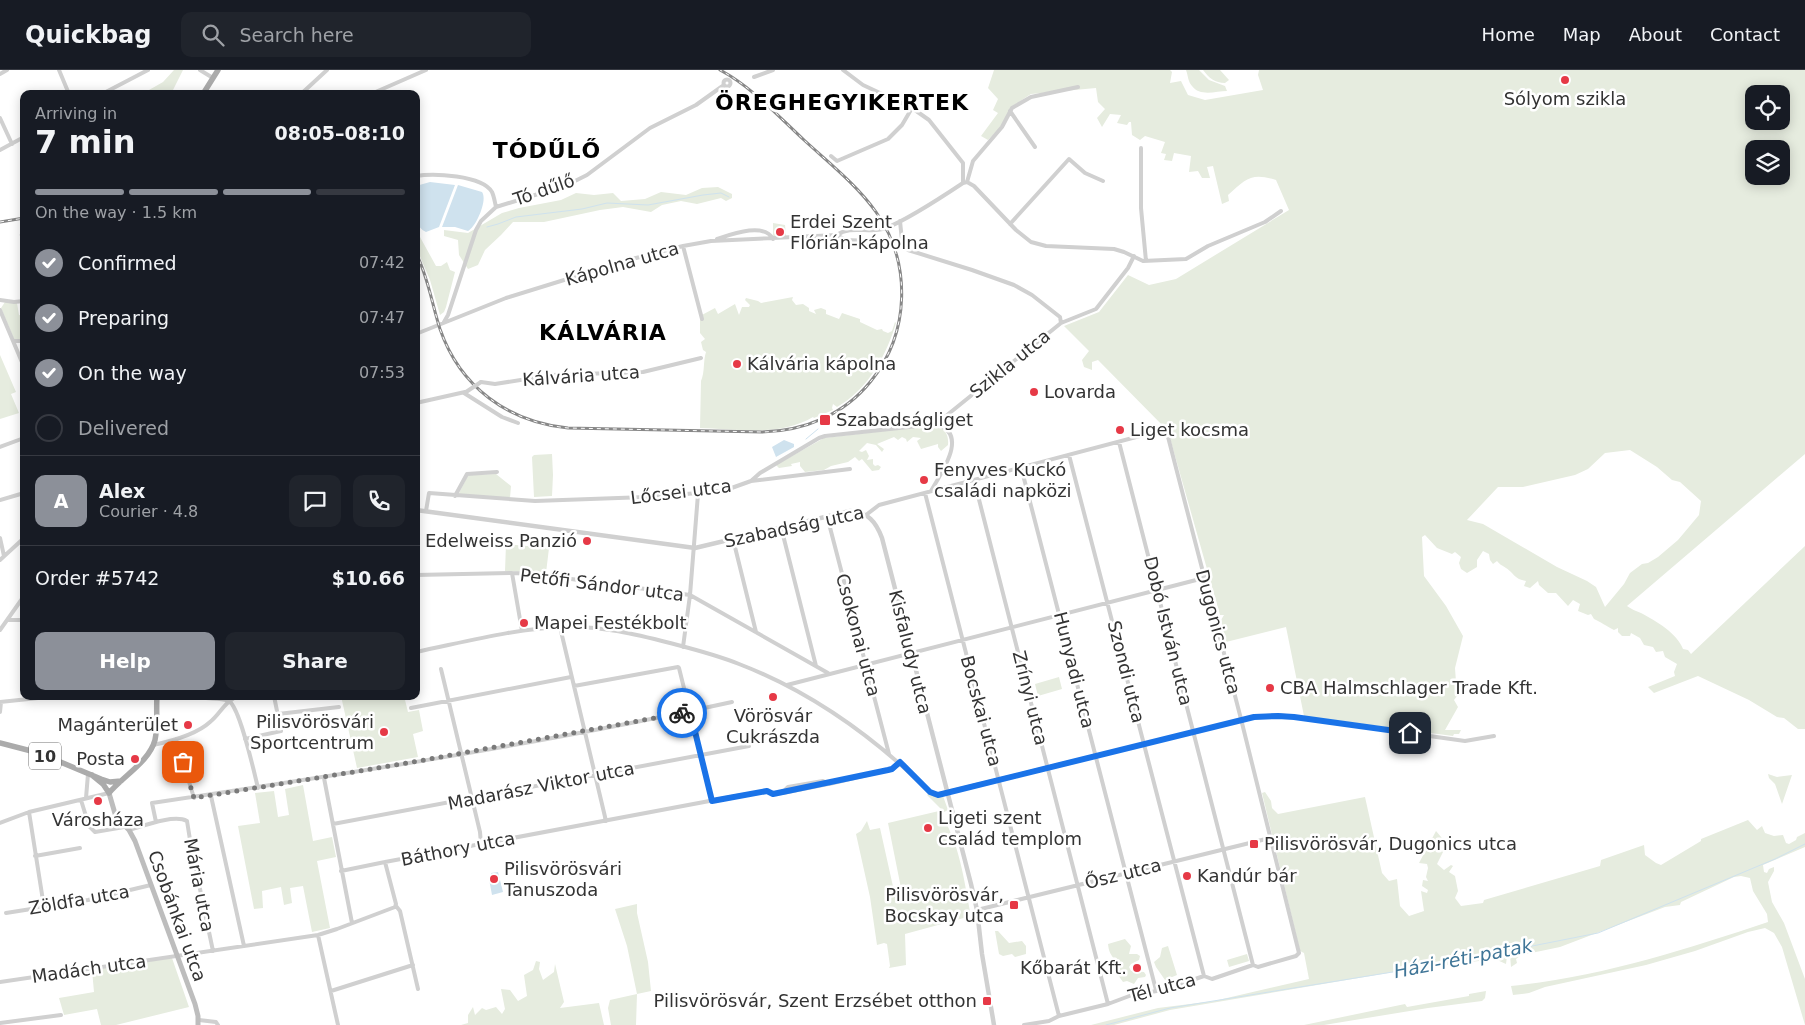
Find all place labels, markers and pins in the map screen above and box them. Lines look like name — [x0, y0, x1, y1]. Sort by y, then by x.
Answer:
marker: Sólyom szikla — [1559, 74, 1571, 86]
place label: Sólyom szikla — [1504, 88, 1626, 109]
place label: Erdei Szent Flórián-kápolna — [790, 211, 929, 253]
marker: Erdei Szent Flórián-kápolna — [774, 226, 786, 238]
place label: Kálvária kápolna — [747, 353, 896, 374]
marker: Kálvária kápolna — [731, 358, 743, 370]
place label: Lovarda — [1044, 381, 1116, 402]
marker: Lovarda — [1028, 386, 1040, 398]
place label: Szabadságliget — [836, 409, 973, 430]
marker: Szabadságliget — [818, 413, 832, 427]
place label: Liget kocsma — [1130, 419, 1249, 440]
marker: Liget kocsma — [1114, 424, 1126, 436]
place label: Fenyves Kuckó családi napközi — [934, 459, 1072, 501]
marker: Fenyves Kuckó családi napközi — [918, 474, 930, 486]
place label: Edelweiss Panzió — [425, 530, 577, 551]
marker: Edelweiss Panzió — [581, 535, 593, 547]
place label: Mapei Festékbolt — [534, 612, 687, 633]
marker: Mapei Festékbolt — [518, 617, 530, 629]
place label: CBA Halmschlager Trade Kft. — [1280, 677, 1538, 698]
marker: CBA Halmschlager Trade Kft. — [1264, 682, 1276, 694]
marker: Vörösvár Cukrászda — [767, 691, 779, 703]
place label: Vörösvár Cukrászda — [726, 705, 820, 747]
place label: Pilisvörösvári Sportcentrum — [250, 711, 374, 753]
pin — [1389, 712, 1431, 754]
place label: Magánterület — [58, 714, 178, 735]
marker: Magánterület — [182, 719, 194, 731]
marker: Pilisvörösvári Sportcentrum — [378, 726, 390, 738]
pin — [162, 741, 204, 783]
place label: Posta — [76, 748, 125, 769]
marker: Posta — [129, 753, 141, 765]
marker: Városháza — [92, 795, 104, 807]
place label: Ligeti szent család templom — [938, 807, 1082, 849]
place label: Városháza — [52, 809, 144, 830]
marker: Ligeti szent család templom — [922, 822, 934, 834]
place label: Pilisvörösvár, Dugonics utca — [1264, 833, 1517, 854]
marker: Pilisvörösvár, Dugonics utca — [1248, 838, 1260, 850]
place label: Pilisvörösvári Tanuszoda — [503, 858, 622, 900]
place label: Kandúr bár — [1197, 865, 1297, 886]
marker: Kandúr bár — [1181, 870, 1193, 882]
marker: Pilisvörösvári Tanuszoda — [488, 873, 500, 885]
place label: Pilisvörösvár, Bocskay utca — [884, 884, 1004, 926]
marker: Pilisvörösvár, Bocskay utca — [1008, 899, 1020, 911]
place label: Kőbarát Kft. — [1020, 957, 1127, 978]
marker: Kőbarát Kft. — [1131, 962, 1143, 974]
place label: Pilisvörösvár, Szent Erzsébet otthon — [654, 990, 977, 1011]
marker: Pilisvörösvár, Szent Erzsébet otthon — [981, 995, 993, 1007]

